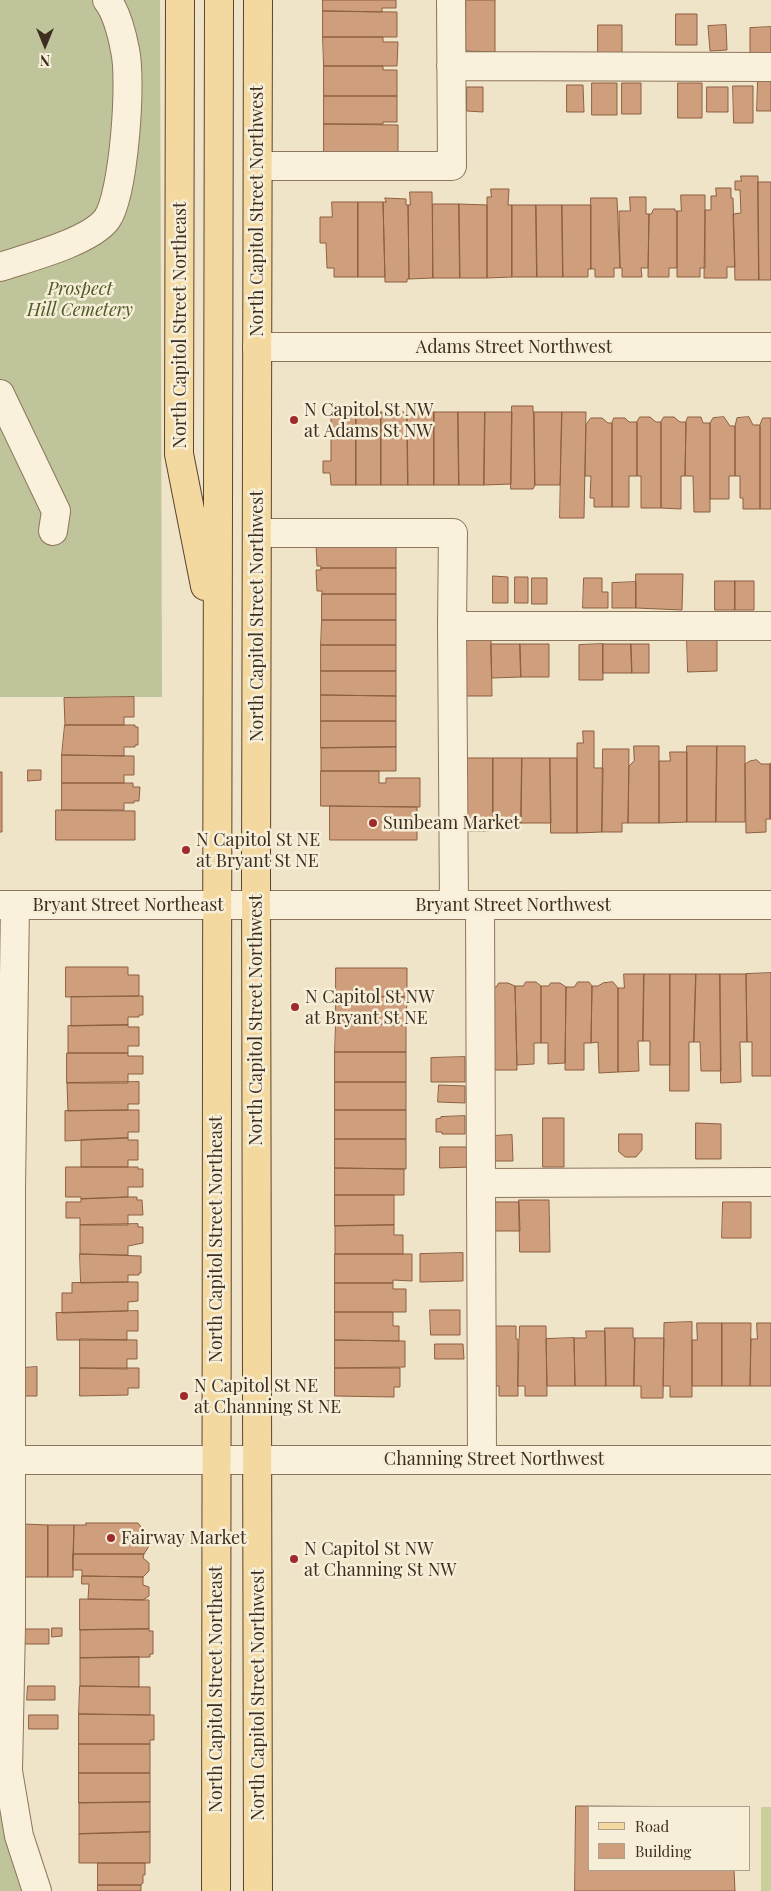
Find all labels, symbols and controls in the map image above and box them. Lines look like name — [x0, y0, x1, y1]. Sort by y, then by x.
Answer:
north arrow — [20, 20, 70, 70]
text: N — [40, 51, 50, 70]
street label: North Capitol Street Northwest — [246, 85, 268, 337]
street label: North Capitol Street Northeast — [169, 202, 191, 448]
park label: Prospect Hill Cemetery — [27, 278, 133, 320]
street label: Adams Street Northwest — [416, 336, 612, 358]
place label: N Capitol St NW at Adams St NW — [304, 399, 434, 442]
marker: N Capitol St NW at Adams St NW — [288, 414, 300, 426]
street label: North Capitol Street Northwest — [246, 490, 268, 742]
place label: Sunbeam Market — [383, 812, 520, 834]
marker: Sunbeam Market — [367, 817, 379, 829]
place label: N Capitol St NE at Bryant St NE — [196, 829, 320, 872]
marker: N Capitol St NE at Bryant St NE — [180, 844, 192, 856]
street label: Bryant Street Northeast — [32, 894, 224, 916]
street label: North Capitol Street Northwest — [245, 894, 267, 1146]
street label: Bryant Street Northwest — [415, 894, 611, 916]
place label: N Capitol St NW at Bryant St NE — [305, 986, 435, 1028]
marker: N Capitol St NW at Bryant St NE — [289, 1001, 301, 1013]
street label: North Capitol Street Northeast — [205, 1116, 227, 1362]
place label: N Capitol St NE at Channing St NE — [194, 1375, 341, 1418]
marker: N Capitol St NE at Channing St NE — [178, 1390, 190, 1402]
street label: Channing Street Northwest — [384, 1448, 604, 1470]
place label: Fairway Market — [121, 1527, 246, 1549]
marker: Fairway Market — [105, 1532, 117, 1544]
place label: N Capitol St NW at Channing St NW — [304, 1538, 457, 1580]
marker: N Capitol St NW at Channing St NW — [288, 1553, 300, 1565]
street label: North Capitol Street Northeast — [205, 1566, 227, 1812]
street label: North Capitol Street Northwest — [247, 1569, 269, 1821]
legend — [588, 1806, 751, 1871]
text: Road — [635, 1816, 669, 1836]
text: Building — [635, 1841, 691, 1861]

